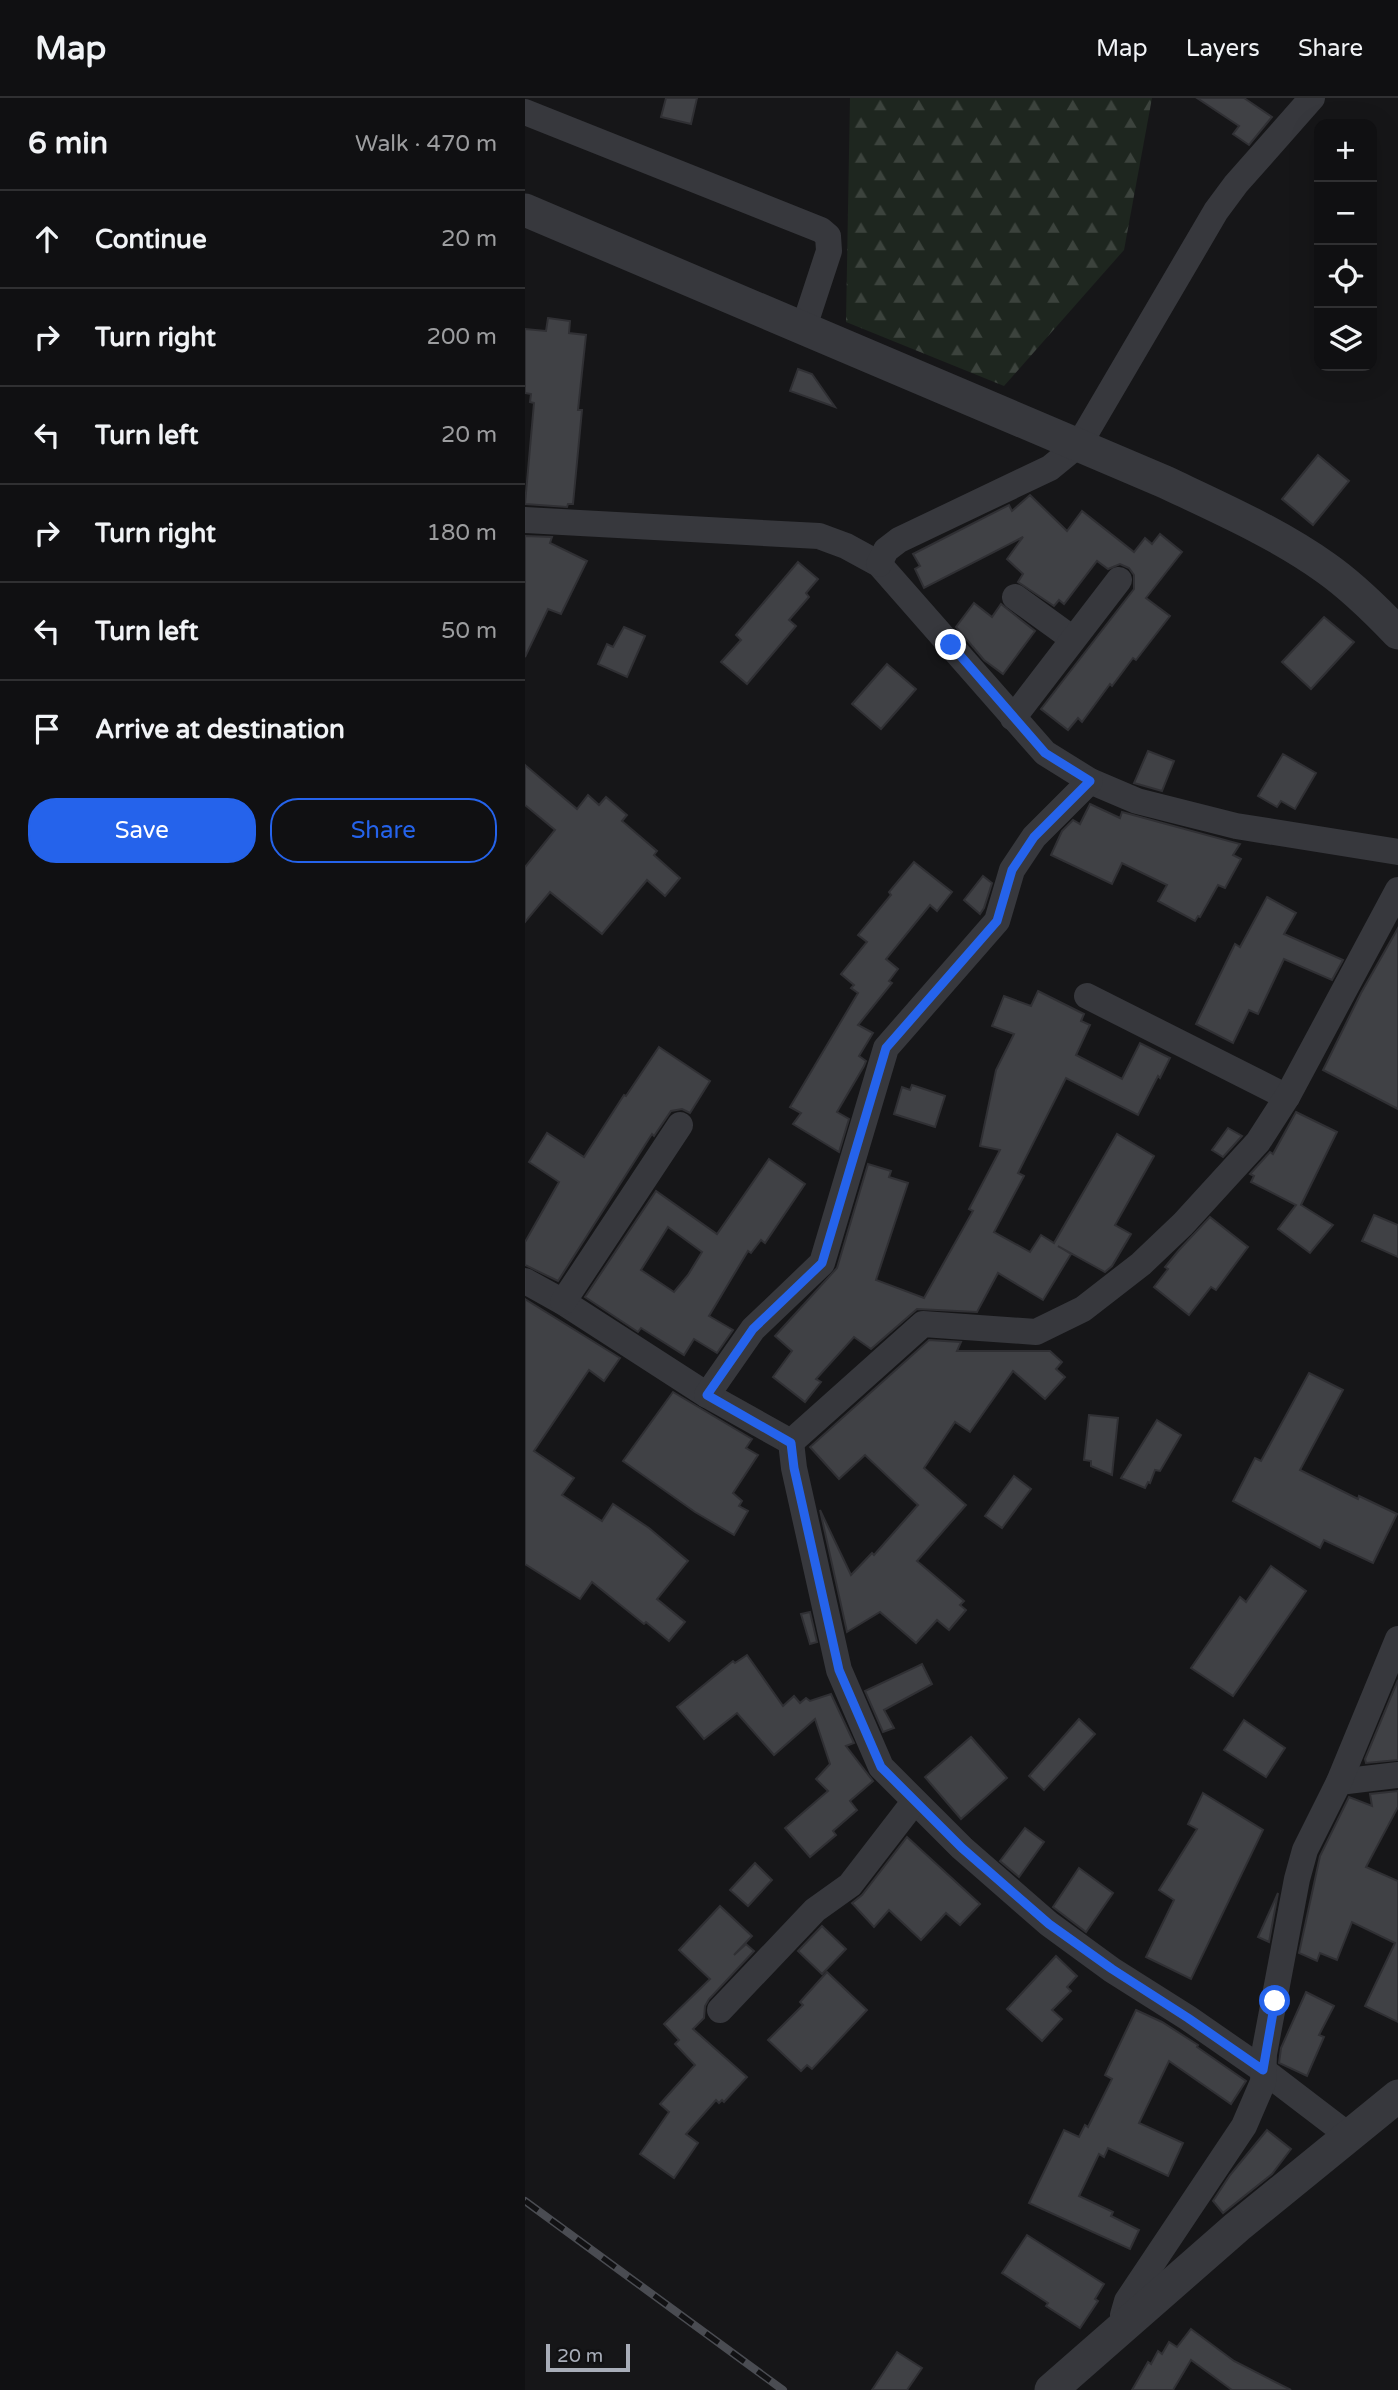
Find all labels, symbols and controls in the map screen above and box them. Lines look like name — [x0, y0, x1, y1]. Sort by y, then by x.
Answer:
text: Map — [35, 29, 106, 68]
text: Map — [1096, 34, 1148, 63]
text: Layers — [1186, 34, 1260, 63]
text: Share — [1298, 34, 1363, 63]
map controls — [1314, 119, 1377, 371]
button: + — [1314, 119, 1377, 182]
text: 6 min — [28, 125, 108, 162]
text: Walk · 470 m — [355, 130, 497, 158]
button: − — [1314, 182, 1377, 245]
icon: ahead — [28, 220, 66, 258]
text: Continue — [95, 224, 207, 255]
text: 20 m — [441, 225, 497, 253]
button: locate — [1314, 245, 1377, 308]
button: layers — [1314, 308, 1377, 371]
icon: right — [28, 318, 66, 356]
text: Turn right — [95, 322, 216, 353]
text: 200 m — [427, 323, 497, 351]
icon: left — [28, 416, 66, 454]
text: Turn left — [95, 420, 198, 451]
text: 20 m — [441, 421, 497, 449]
icon: right — [28, 514, 66, 552]
text: Turn right — [95, 518, 216, 549]
text: 180 m — [427, 519, 497, 547]
icon: left — [28, 612, 66, 650]
text: Turn left — [95, 616, 198, 647]
text: 50 m — [441, 617, 497, 645]
route end — [935, 629, 966, 660]
icon: arrive — [28, 710, 66, 748]
text: Arrive at destination — [95, 714, 345, 745]
button: Save — [28, 798, 256, 863]
button: Share — [270, 798, 497, 863]
route start — [1259, 1985, 1290, 2016]
scale bar — [546, 2341, 630, 2373]
text: 20 m — [557, 2345, 603, 2367]

